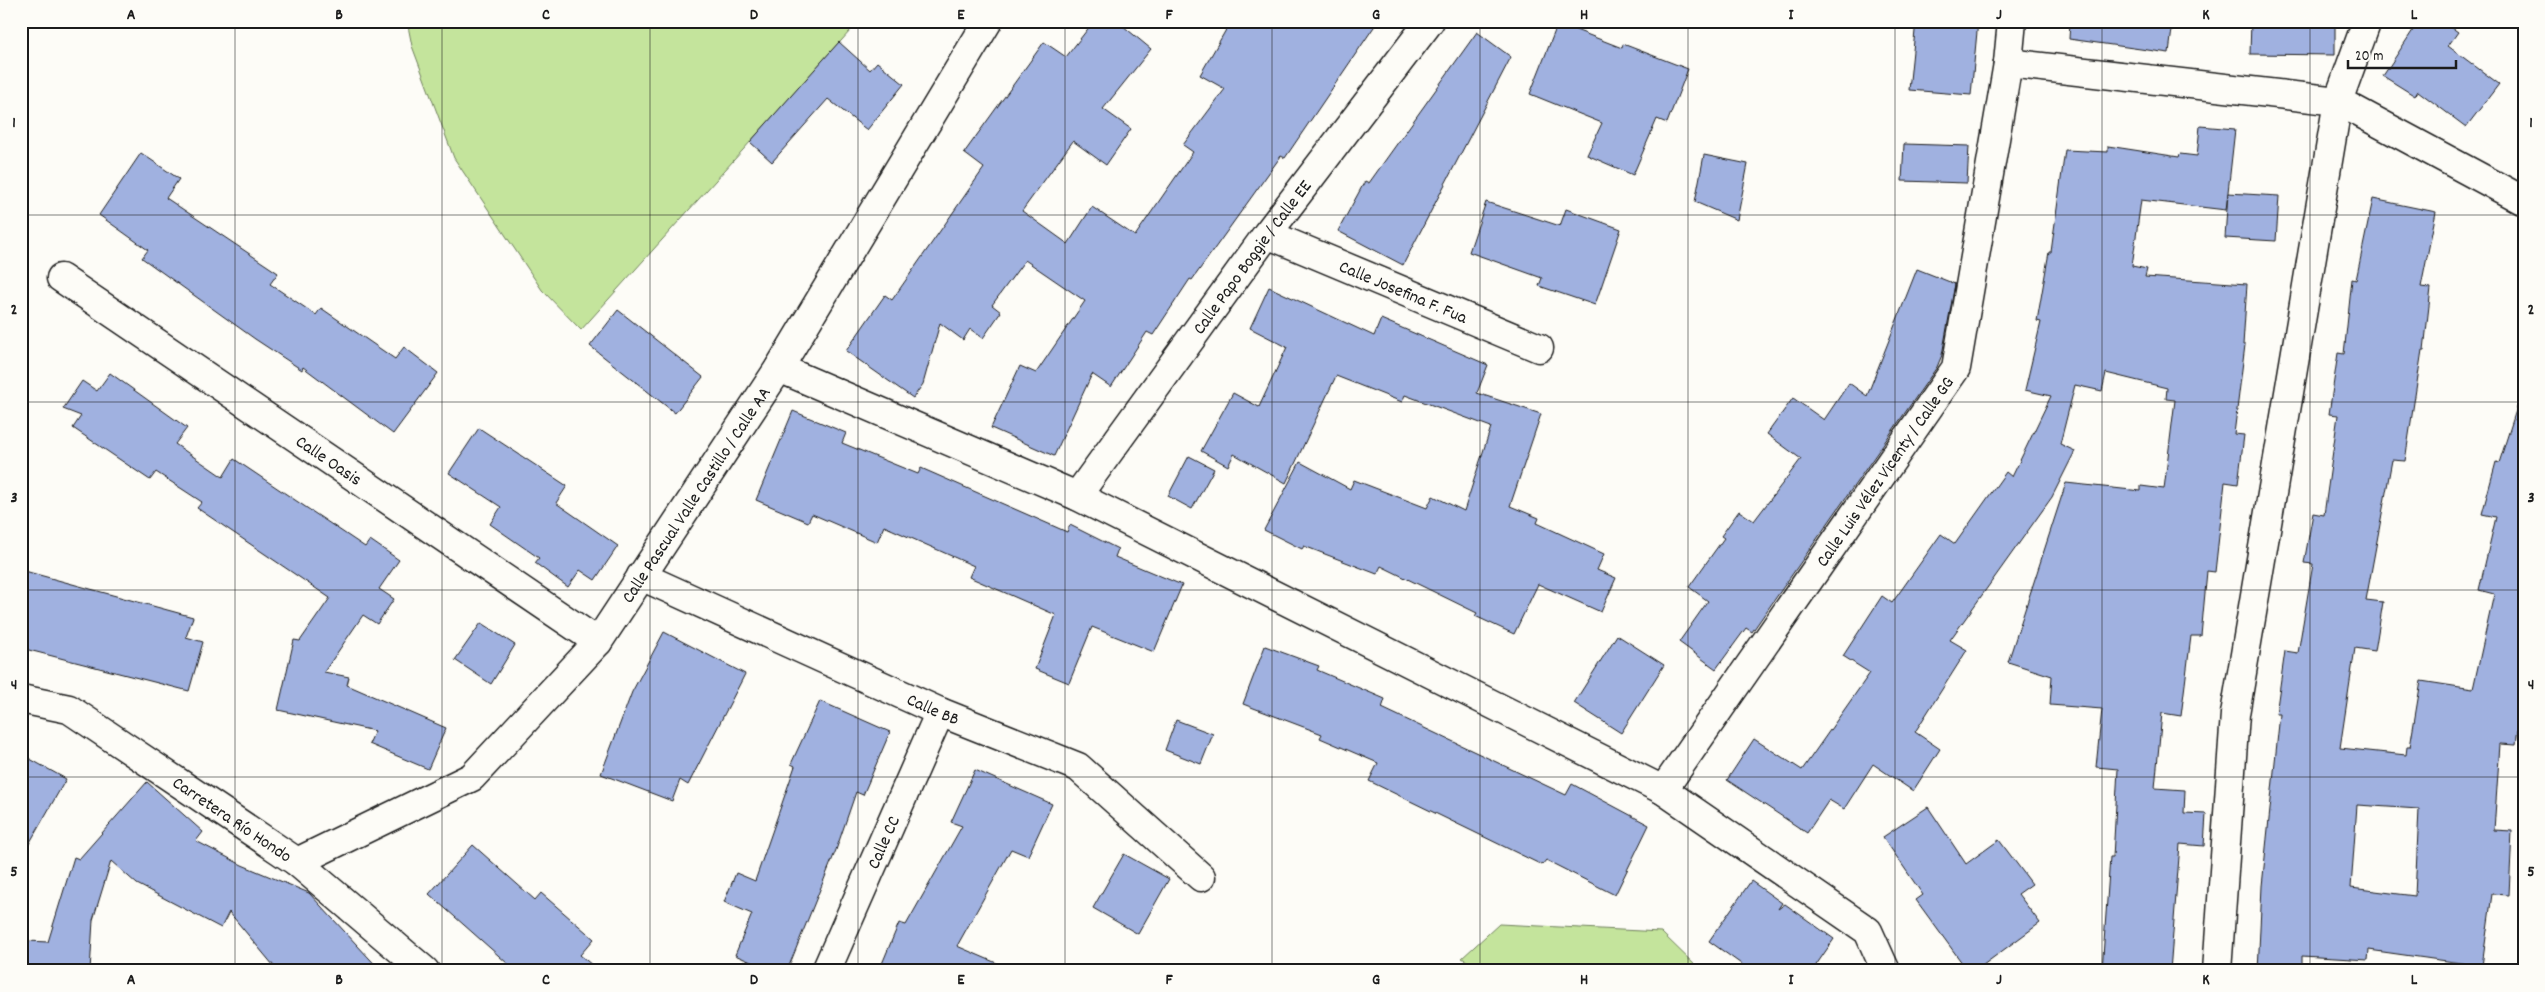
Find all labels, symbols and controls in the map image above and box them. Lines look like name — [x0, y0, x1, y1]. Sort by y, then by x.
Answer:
text: A — [127, 4, 136, 27]
text: B — [335, 4, 343, 27]
text: C — [542, 4, 550, 27]
text: D — [750, 4, 759, 27]
text: E — [957, 4, 965, 27]
text: F — [1165, 4, 1173, 27]
text: G — [1372, 4, 1380, 27]
text: H — [1580, 4, 1588, 27]
text: I — [1789, 4, 1795, 27]
text: J — [1996, 4, 2002, 27]
text: K — [2202, 4, 2210, 27]
text: L — [2411, 4, 2418, 27]
scale bar — [2348, 38, 2455, 70]
text: 20 m — [2355, 46, 2383, 68]
text: 1 — [12, 112, 16, 135]
text: 1 — [2529, 112, 2533, 135]
street label: Calle Papo Boggie / Calle EE — [1188, 176, 1319, 341]
street label: Calle Josefina F. Fua — [1335, 256, 1471, 332]
text: 2 — [11, 299, 18, 322]
text: 2 — [2528, 299, 2535, 322]
street label: Calle Luis Vélez Vicenty / Calle GG — [1811, 372, 1961, 573]
street label: Calle Pascual Valle Castillo / Calle AA — [617, 383, 778, 609]
street label: Calle Oasis — [290, 430, 366, 493]
text: 3 — [10, 487, 18, 510]
text: 3 — [2527, 487, 2535, 510]
text: 4 — [11, 674, 17, 697]
text: 4 — [2528, 674, 2534, 697]
street label: Calle BB — [902, 688, 962, 733]
street label: Carretera Río Hondo — [167, 772, 296, 870]
street label: Calle CC — [862, 812, 908, 874]
text: 5 — [10, 861, 18, 884]
text: 5 — [2527, 861, 2535, 884]
text: A — [127, 969, 136, 992]
text: B — [335, 969, 343, 992]
text: C — [542, 969, 550, 992]
text: D — [750, 969, 759, 992]
text: E — [957, 969, 965, 992]
text: F — [1165, 969, 1173, 992]
text: G — [1372, 969, 1380, 992]
text: H — [1580, 969, 1588, 992]
text: I — [1789, 969, 1795, 992]
text: J — [1996, 969, 2002, 992]
text: K — [2202, 969, 2210, 992]
text: L — [2411, 969, 2418, 992]

